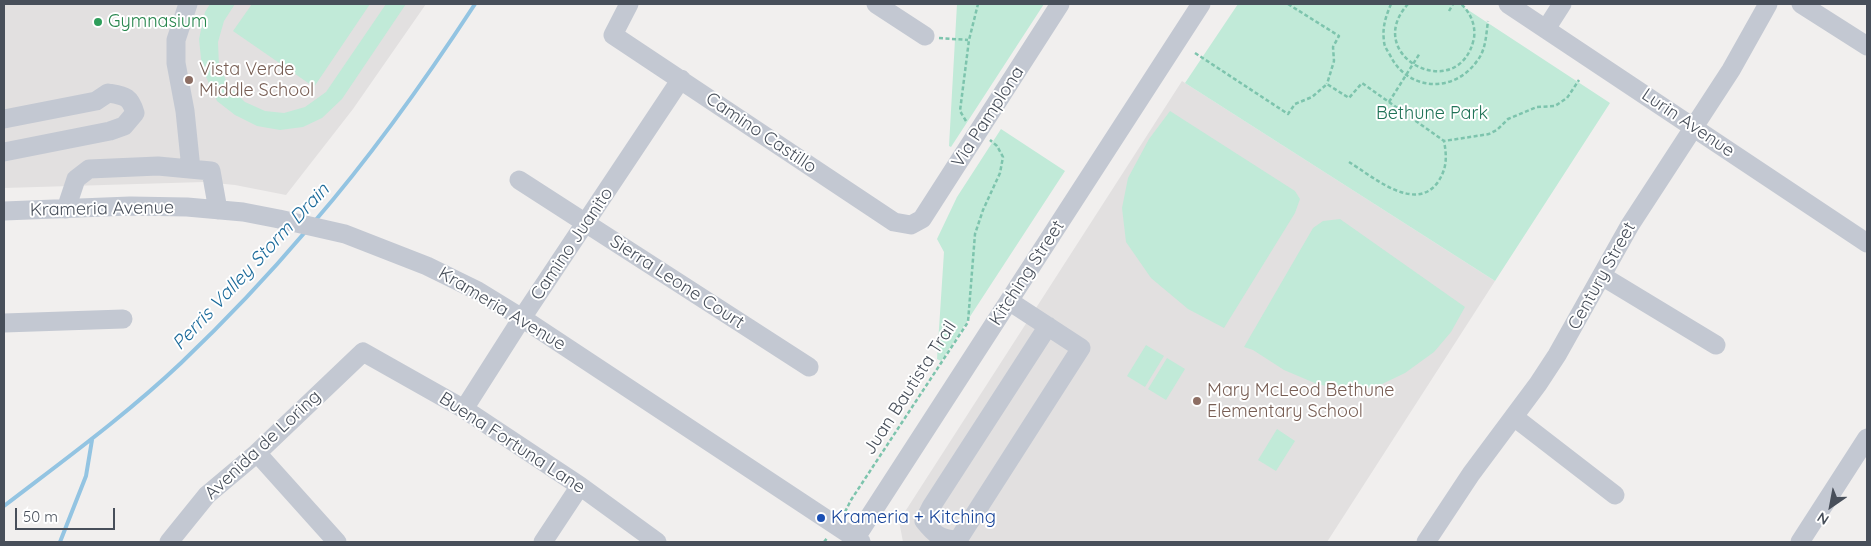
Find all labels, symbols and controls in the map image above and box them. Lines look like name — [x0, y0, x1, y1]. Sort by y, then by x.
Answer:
place label: Gymnasium — [108, 11, 207, 33]
marker: Gymnasium — [92, 16, 104, 28]
place label: Vista Verde Middle School — [199, 59, 314, 102]
street label: Via Pamplona — [947, 62, 1029, 172]
marker: Vista Verde Middle School — [183, 74, 195, 86]
street label: Lurin Avenue — [1637, 84, 1739, 162]
street label: Camino Castillo — [701, 88, 821, 178]
park label: Bethune Park — [1376, 103, 1488, 125]
water label: Perris Valley Storm Drain — [168, 179, 334, 355]
street label: Camino Juanito — [526, 183, 618, 305]
street label: Krameria Avenue — [30, 197, 174, 221]
street label: Kitching Street — [985, 216, 1069, 330]
street label: Century Street — [1563, 218, 1641, 334]
street label: Sierra Leone Court — [606, 231, 748, 333]
street label: Krameria Avenue — [435, 263, 569, 355]
street label: Juan Bautista Trail — [859, 317, 961, 459]
place label: Mary McLeod Bethune Elementary School — [1207, 380, 1395, 422]
street label: Avenida de Loring — [201, 386, 325, 504]
street label: Buena Fortuna Lane — [435, 388, 589, 498]
marker: Mary McLeod Bethune Elementary School — [1191, 395, 1203, 407]
north arrow — [1806, 481, 1856, 531]
scale bar — [18, 498, 118, 530]
text: 50 m — [23, 507, 58, 526]
place label: Krameria + Kitching — [831, 507, 996, 529]
text: N — [1814, 508, 1832, 529]
marker: Krameria + Kitching — [815, 512, 827, 524]

